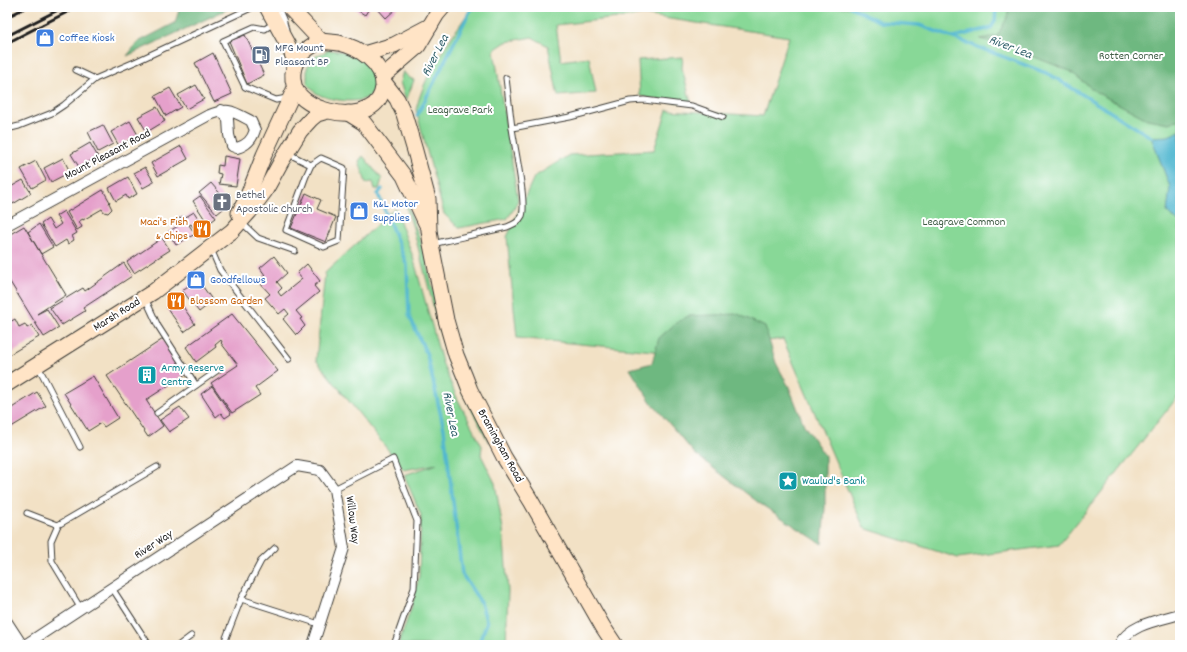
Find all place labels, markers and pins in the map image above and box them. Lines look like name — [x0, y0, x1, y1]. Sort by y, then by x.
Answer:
shop icon: Coffee Kiosk — [34, 27, 56, 49]
place label: Coffee Kiosk — [59, 30, 115, 47]
place label: MFG Mount Pleasant BP — [275, 40, 329, 71]
fuel station icon: MFG Mount Pleasant BP — [250, 44, 272, 66]
place label: Bethel Apostolic Church — [236, 187, 312, 218]
church icon: Bethel Apostolic Church — [211, 191, 233, 213]
place label: K&L Motor Supplies — [373, 196, 419, 227]
shop icon: K&L Motor Supplies — [348, 200, 370, 222]
place label: Maci's Fish & Chips — [140, 214, 188, 245]
restaurant icon: Maci's Fish & Chips — [191, 218, 213, 240]
shop icon: Goodfellows — [185, 269, 207, 291]
place label: Goodfellows — [210, 272, 266, 289]
restaurant icon: Blossom Garden — [165, 290, 187, 312]
place label: Blossom Garden — [190, 293, 263, 310]
place label: Army Reserve Centre — [161, 360, 224, 391]
building icon: Army Reserve Centre — [136, 364, 158, 386]
place icon: Waulud's Bank — [777, 470, 799, 492]
place label: Waulud's Bank — [802, 473, 865, 490]

